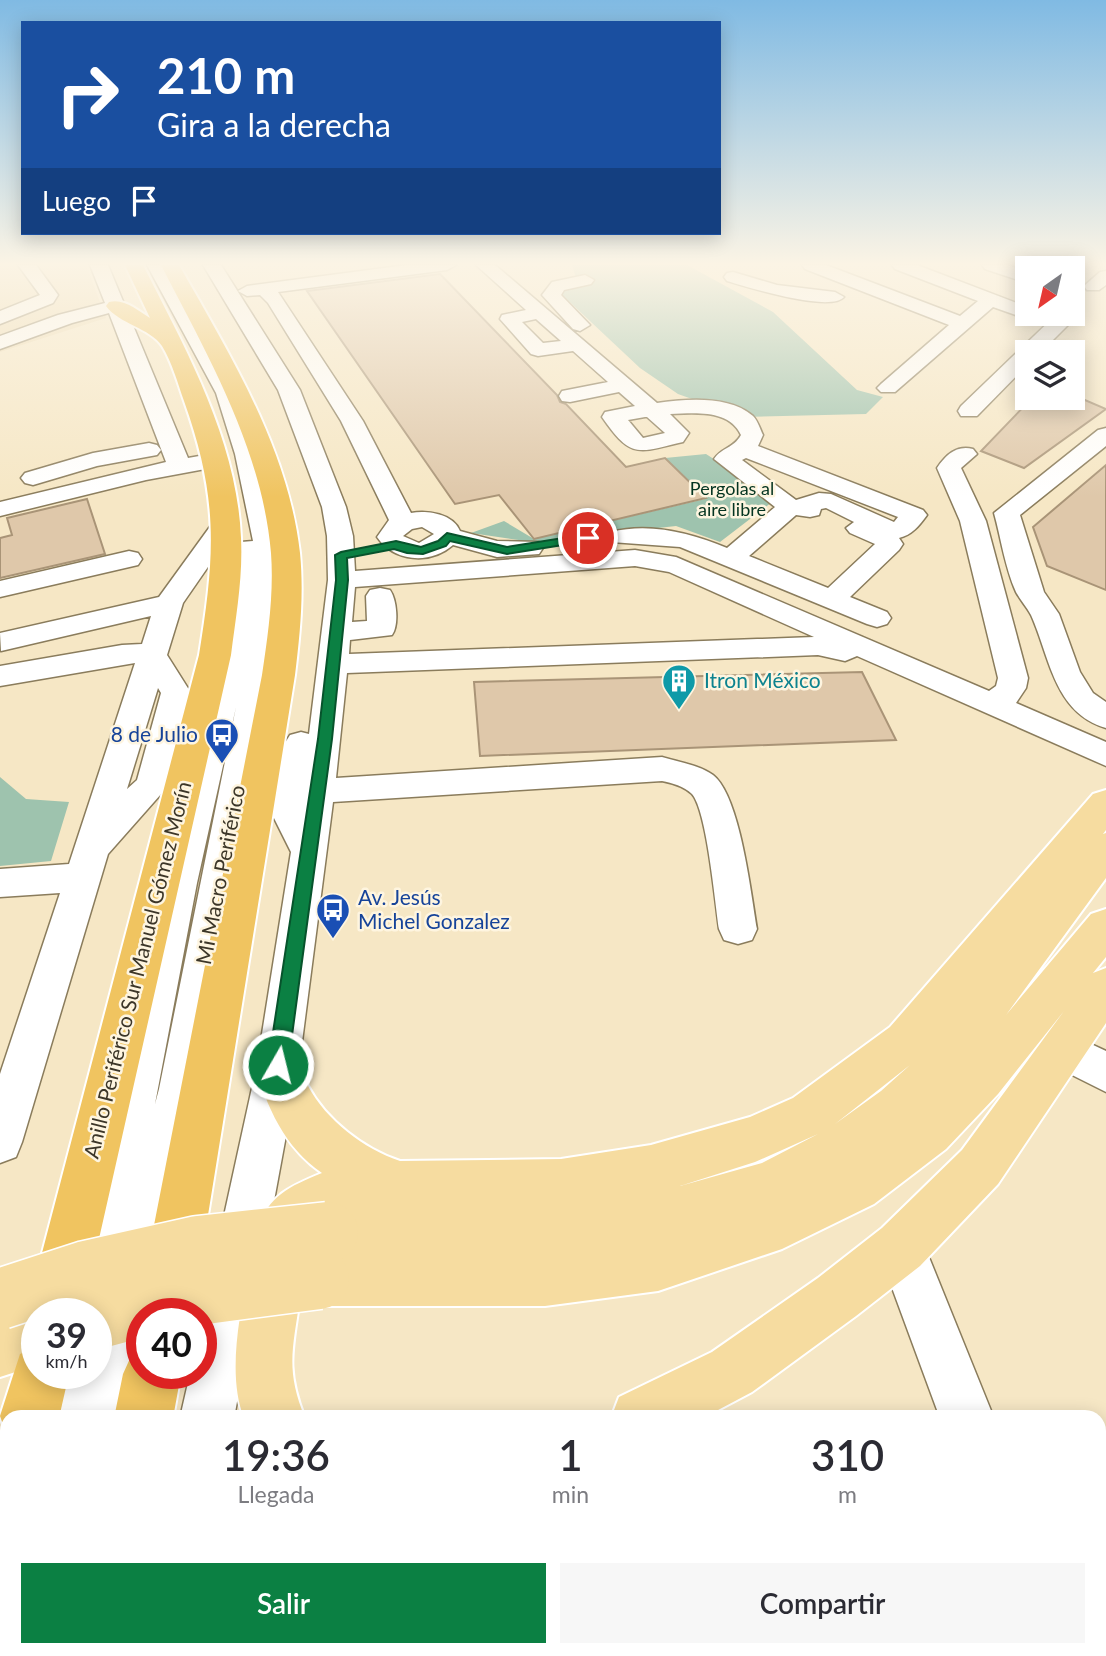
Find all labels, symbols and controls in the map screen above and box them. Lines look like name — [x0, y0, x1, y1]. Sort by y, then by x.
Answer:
text: 210 m — [157, 46, 295, 104]
icon: right — [42, 49, 133, 140]
text: Gira a la derecha — [157, 105, 391, 144]
icon: arrive — [125, 182, 163, 220]
text: Luego — [42, 185, 111, 217]
north arrow — [1015, 256, 1085, 326]
map controls — [1015, 256, 1085, 410]
button: layers — [1015, 340, 1085, 410]
park label: Pergolas al aire libre — [690, 477, 774, 520]
pin — [558, 508, 618, 568]
icon: arrive — [569, 519, 607, 557]
building icon: Itron México — [660, 662, 698, 711]
place label: Itron México — [704, 667, 821, 692]
bus stop icon: 8 de Julio — [203, 716, 241, 765]
place label: 8 de Julio — [111, 721, 198, 746]
street label: Anillo Periférico Sur Manuel Gómez Morín — [78, 779, 196, 1161]
street label: Mi Macro Periférico — [190, 783, 249, 967]
place label: Av. Jesús Michel Gonzalez — [358, 884, 510, 933]
bus stop icon: Av. Jesús Michel Gonzalez — [314, 891, 352, 940]
position arrow — [241, 1028, 315, 1102]
speed limit sign: 40 — [126, 1298, 217, 1389]
text: 39 — [46, 1313, 87, 1355]
text: km/h — [45, 1350, 88, 1372]
text: 19:36 — [222, 1430, 330, 1480]
text: 1 — [558, 1430, 583, 1480]
text: 310 — [811, 1430, 884, 1480]
text: Llegada — [237, 1480, 314, 1508]
text: min — [552, 1480, 589, 1508]
text: m — [838, 1480, 857, 1508]
button: Salir — [21, 1563, 546, 1643]
button: Compartir — [560, 1563, 1085, 1643]

